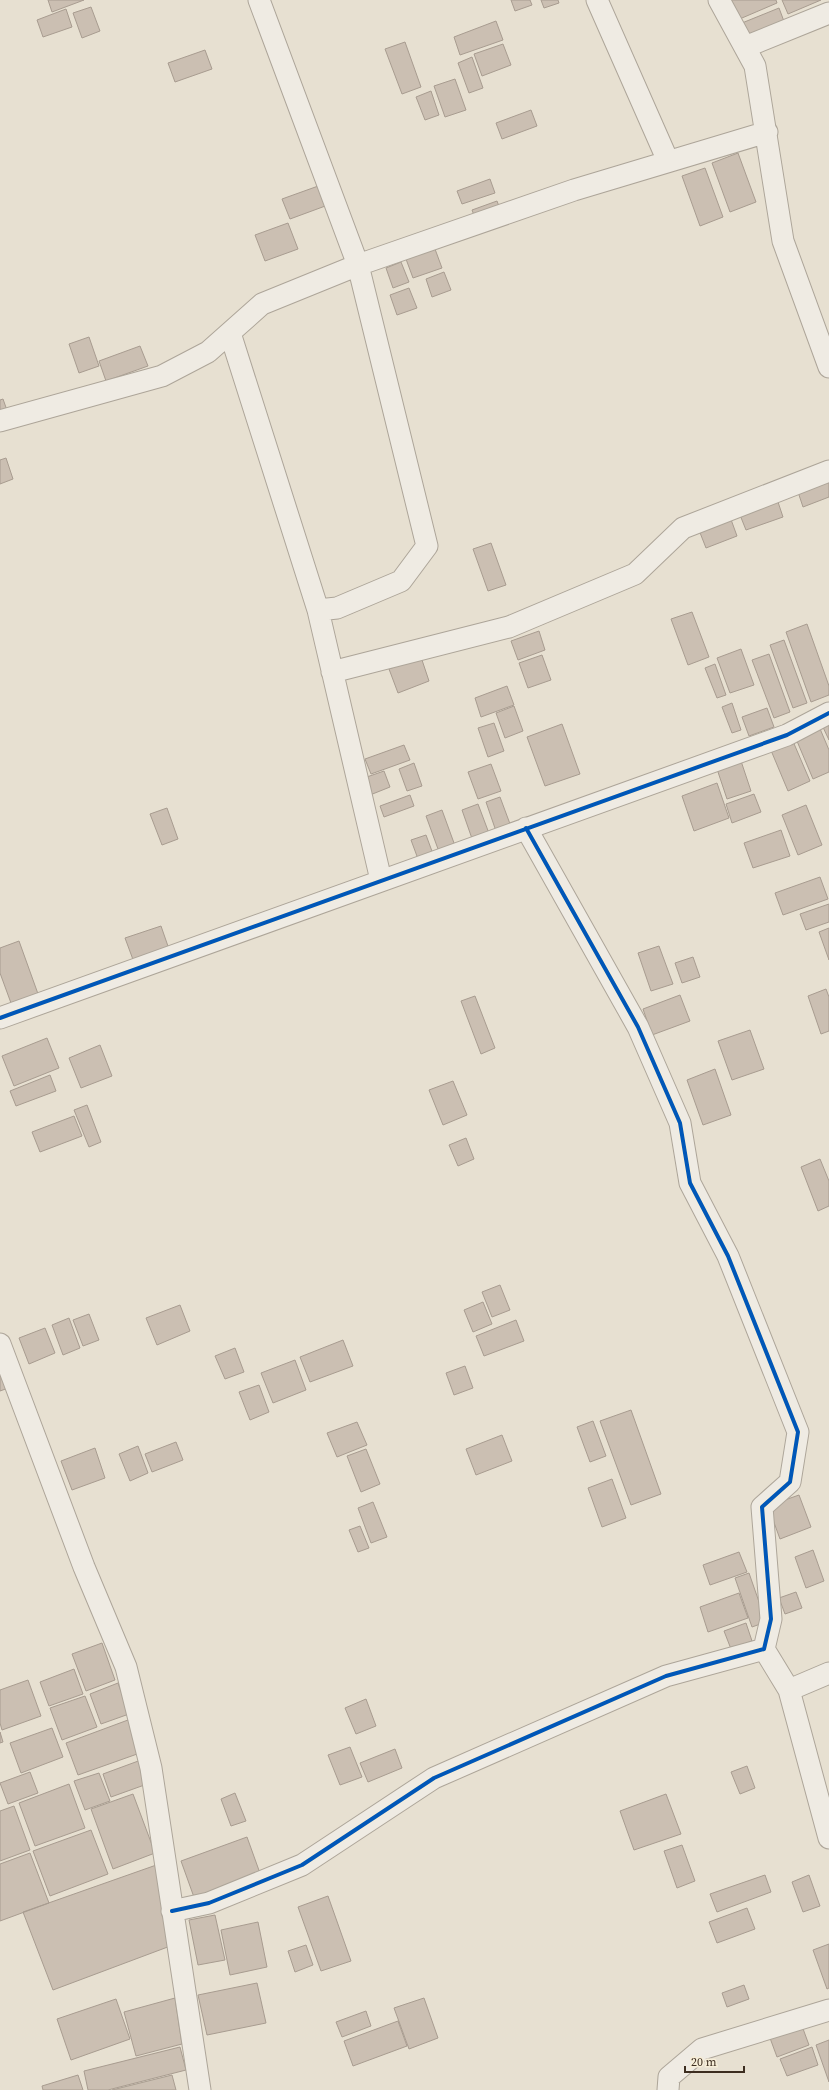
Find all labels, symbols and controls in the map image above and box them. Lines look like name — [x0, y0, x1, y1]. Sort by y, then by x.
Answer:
scale bar — [685, 2048, 744, 2074]
text: 20 m — [691, 2054, 717, 2070]

